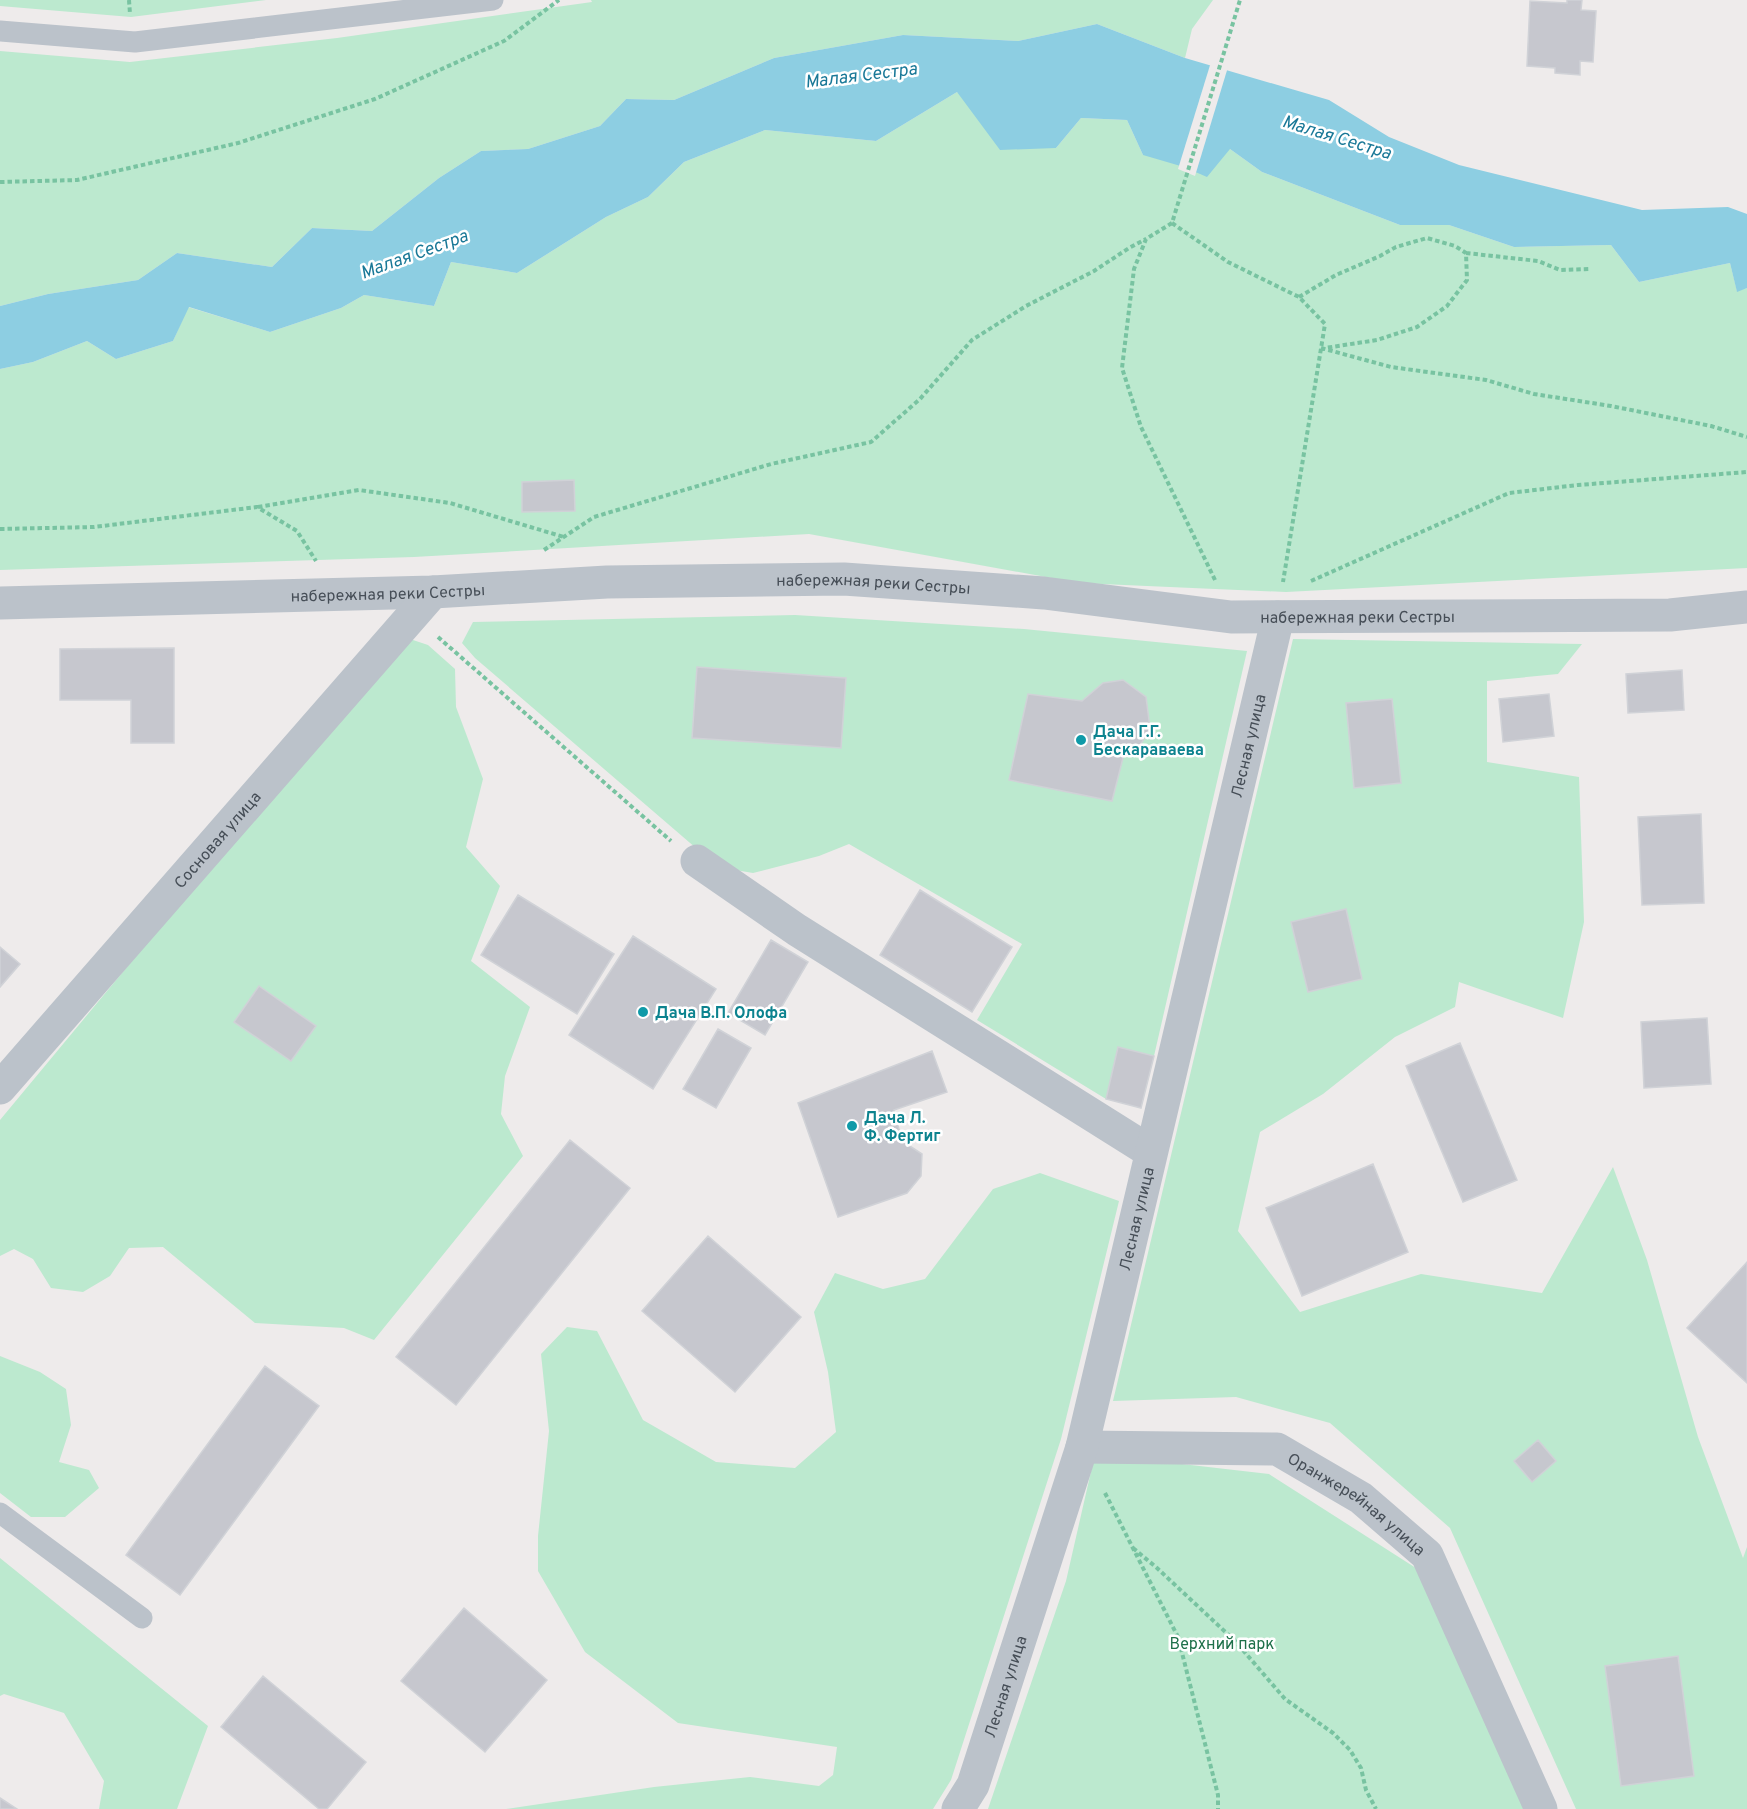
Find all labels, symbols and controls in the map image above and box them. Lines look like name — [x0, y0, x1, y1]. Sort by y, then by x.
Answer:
water label: Малая Сестра — [804, 58, 919, 95]
water label: Малая Сестра — [1279, 111, 1395, 166]
water label: Малая Сестра — [358, 225, 472, 286]
street label: набережная реки Сестры — [776, 571, 971, 600]
street label: набережная реки Сестры — [290, 581, 486, 608]
street label: набережная реки Сестры — [1260, 608, 1455, 629]
street label: Лесная улица — [1228, 692, 1271, 800]
place label: Дача Г.Г. Бескараваева — [1093, 723, 1204, 761]
marker: Дача Г.Г. Бескараваева — [1074, 733, 1088, 747]
street label: Сосновая улица — [171, 788, 266, 893]
place label: Дача В.П. Олофа — [655, 1004, 787, 1024]
marker: Дача В.П. Олофа — [636, 1005, 650, 1019]
place label: Дача Л. Ф. Фертиг — [864, 1109, 941, 1147]
marker: Дача Л. Ф. Фертиг — [845, 1119, 859, 1133]
street label: Лесная улица — [1116, 1165, 1160, 1273]
street label: Оранжерейная улица — [1283, 1449, 1429, 1561]
street label: Лесная улица — [981, 1633, 1033, 1741]
park label: Верхний парк — [1170, 1635, 1274, 1655]

